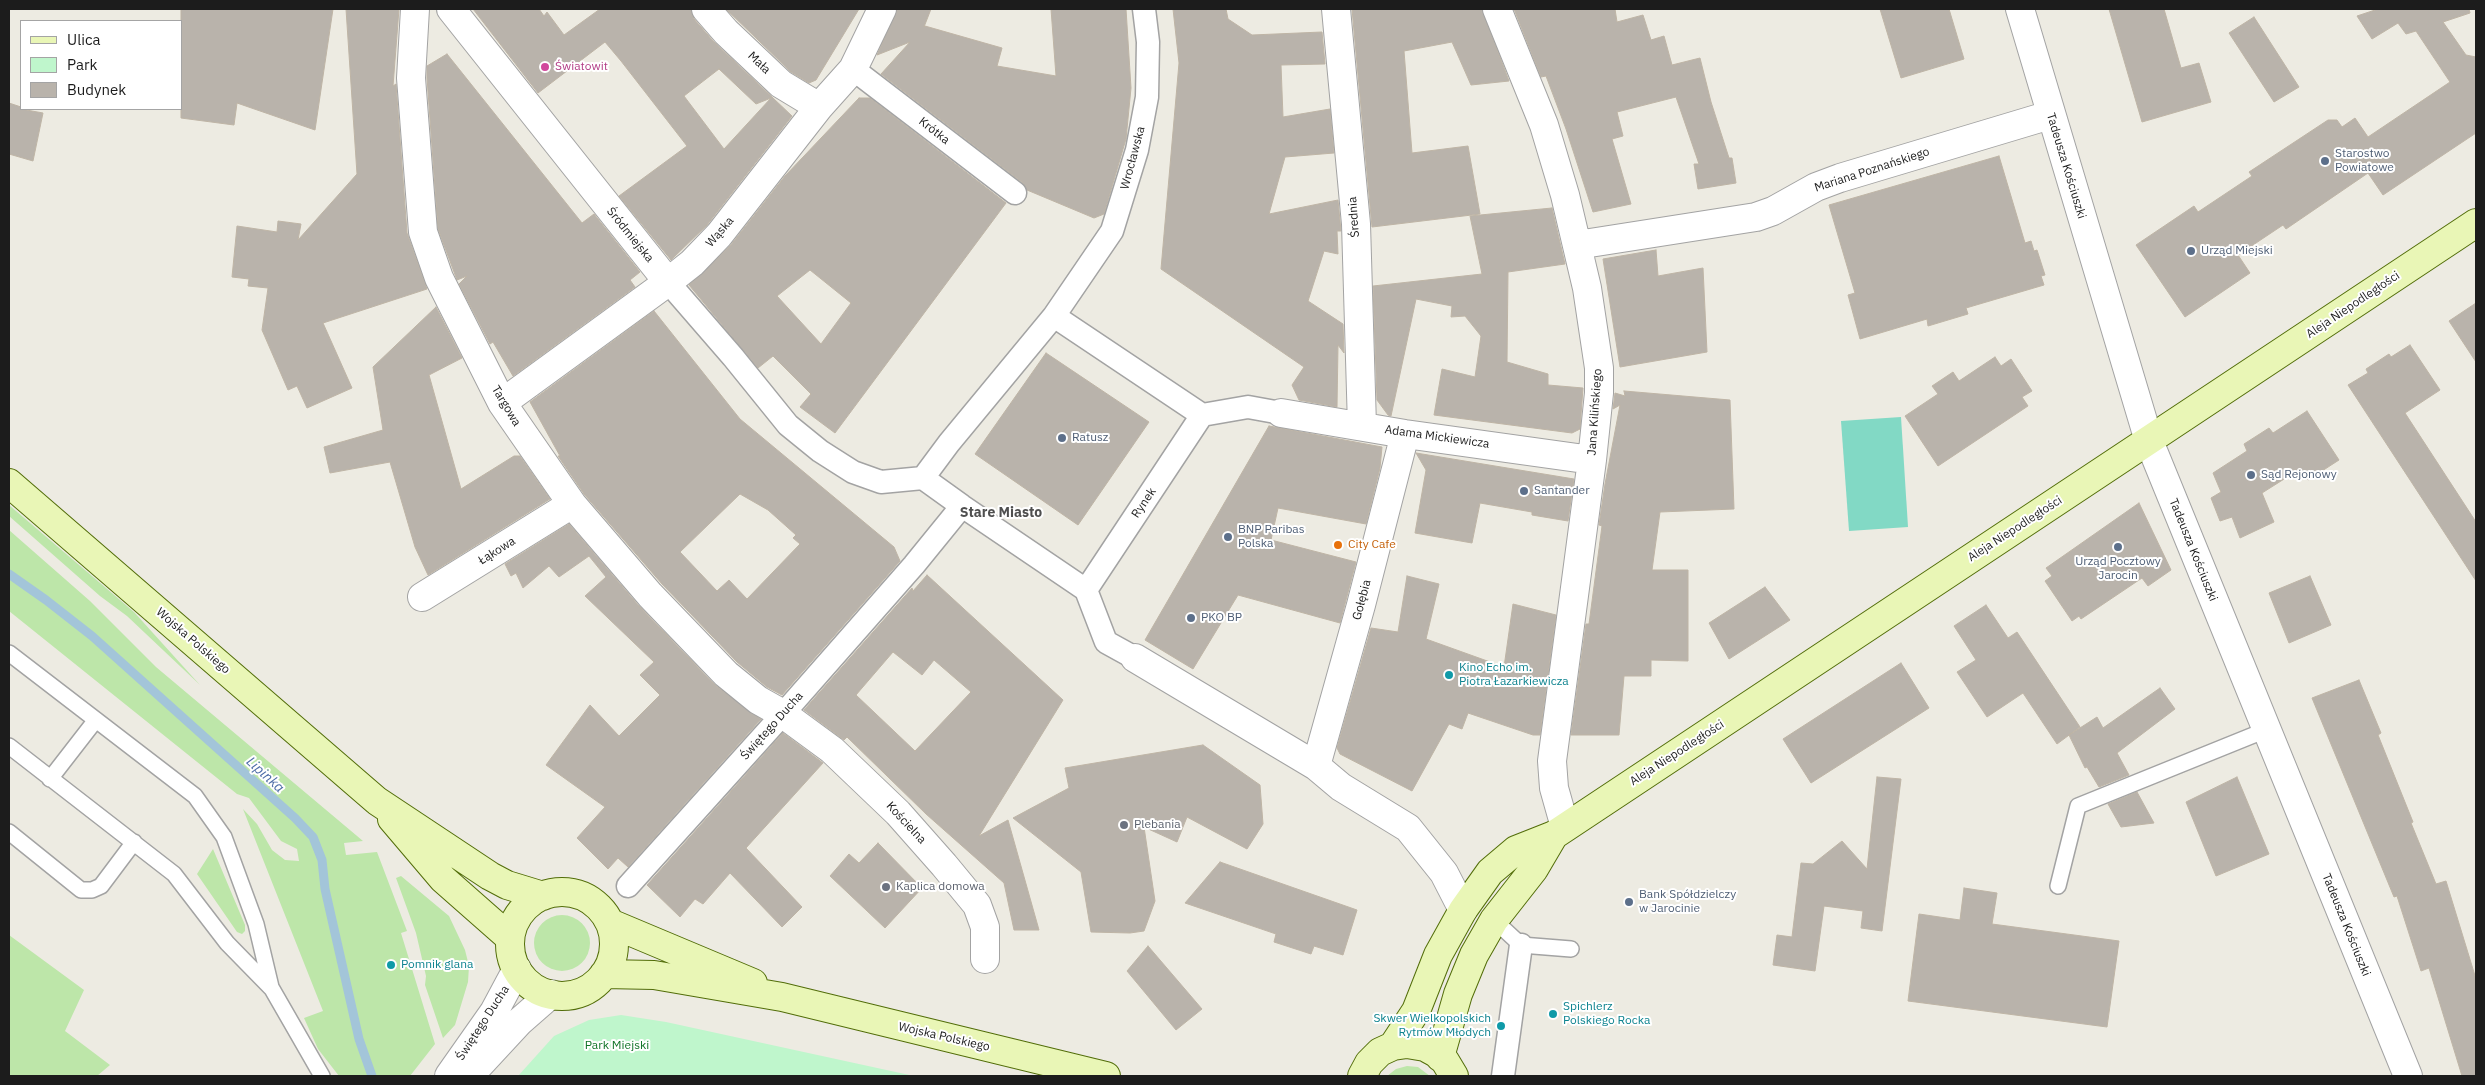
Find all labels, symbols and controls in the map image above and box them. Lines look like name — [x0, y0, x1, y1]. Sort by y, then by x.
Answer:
legend — [20, 20, 182, 110]
text: Ulica — [67, 30, 101, 49]
street label: Mała — [745, 49, 773, 77]
text: Park — [67, 55, 97, 74]
place label: Światowit — [555, 60, 608, 74]
marker: Światowit — [539, 61, 551, 73]
text: Budynek — [67, 80, 126, 99]
street label: Tadeusza Kościuszki — [2043, 111, 2089, 221]
street label: Krótka — [916, 114, 952, 148]
street label: Wrocławska — [1118, 125, 1148, 191]
street label: Mariana Poznańskiego — [1813, 145, 1931, 195]
place label: Starostwo Powiatowe — [2335, 147, 2394, 175]
marker: Starostwo Powiatowe — [2319, 155, 2331, 167]
street label: Średnia — [1345, 196, 1363, 238]
street label: Śródmiejska — [603, 205, 657, 265]
street label: Wąska — [703, 214, 737, 250]
place label: Urząd Miejski — [2201, 244, 2273, 258]
marker: Urząd Miejski — [2185, 245, 2197, 257]
street label: Aleja Niepodległości — [2304, 268, 2402, 342]
street label: Jana Kilińskiego — [1585, 368, 1605, 456]
street label: Targowa — [488, 383, 524, 429]
street label: Adama Mickiewicza — [1384, 423, 1490, 451]
place label: Ratusz — [1072, 431, 1108, 445]
marker: Ratusz — [1056, 432, 1068, 444]
place label: Sąd Rejonowy — [2261, 468, 2337, 482]
marker: Sąd Rejonowy — [2245, 469, 2257, 481]
place label: Santander — [1534, 484, 1590, 498]
street label: Rynek — [1129, 485, 1159, 521]
marker: Santander — [1518, 485, 1530, 497]
street label: Aleja Niepodległości — [1965, 493, 2065, 565]
street label: Tadeusza Kościuszki — [2166, 496, 2220, 604]
district label: Stare Miasto — [960, 505, 1042, 521]
place label: BNP Paribas Polska — [1238, 523, 1305, 551]
marker: BNP Paribas Polska — [1222, 531, 1234, 543]
street label: Łąkowa — [476, 534, 518, 568]
place label: City Cafe — [1348, 538, 1396, 552]
marker: City Cafe — [1332, 539, 1344, 551]
marker: Urząd Pocztowy Jarocin — [2112, 541, 2124, 553]
place label: Urząd Pocztowy Jarocin — [2075, 555, 2161, 583]
street label: Gołębia — [1350, 578, 1374, 622]
street label: Wojska Polskiego — [153, 605, 233, 677]
place label: PKO BP — [1201, 611, 1242, 625]
marker: PKO BP — [1185, 612, 1197, 624]
place label: Kino Echo im. Piotra Łazarkiewicza — [1459, 661, 1569, 689]
marker: Kino Echo im. Piotra Łazarkiewicza — [1443, 669, 1455, 681]
street label: Świętego Ducha — [738, 689, 806, 763]
street label: Aleja Niepodległości — [1627, 717, 1727, 789]
water label: Lipinka — [243, 754, 287, 796]
street label: Kościelna — [883, 799, 929, 847]
place label: Plebania — [1134, 818, 1181, 832]
marker: Plebania — [1118, 819, 1130, 831]
street label: Tadeusza Kościuszki — [2319, 871, 2373, 979]
place label: Kaplica domowa — [896, 880, 985, 894]
marker: Kaplica domowa — [880, 881, 892, 893]
place label: Bank Spółdzielczy w Jarocinie — [1639, 888, 1736, 916]
marker: Bank Spółdzielczy w Jarocinie — [1623, 896, 1635, 908]
place label: Pomnik glana — [401, 958, 473, 972]
marker: Pomnik glana — [385, 959, 397, 971]
street label: Świętego Ducha — [453, 983, 513, 1063]
place label: Spichlerz Polskiego Rocka — [1563, 1000, 1651, 1028]
marker: Spichlerz Polskiego Rocka — [1547, 1008, 1559, 1020]
place label: Skwer Wielkopolskich Rytmów Młodych — [1373, 1012, 1491, 1040]
street label: Wojska Polskiego — [897, 1019, 991, 1055]
marker: Skwer Wielkopolskich Rytmów Młodych — [1495, 1020, 1507, 1032]
park label: Park Miejski — [585, 1039, 649, 1053]

